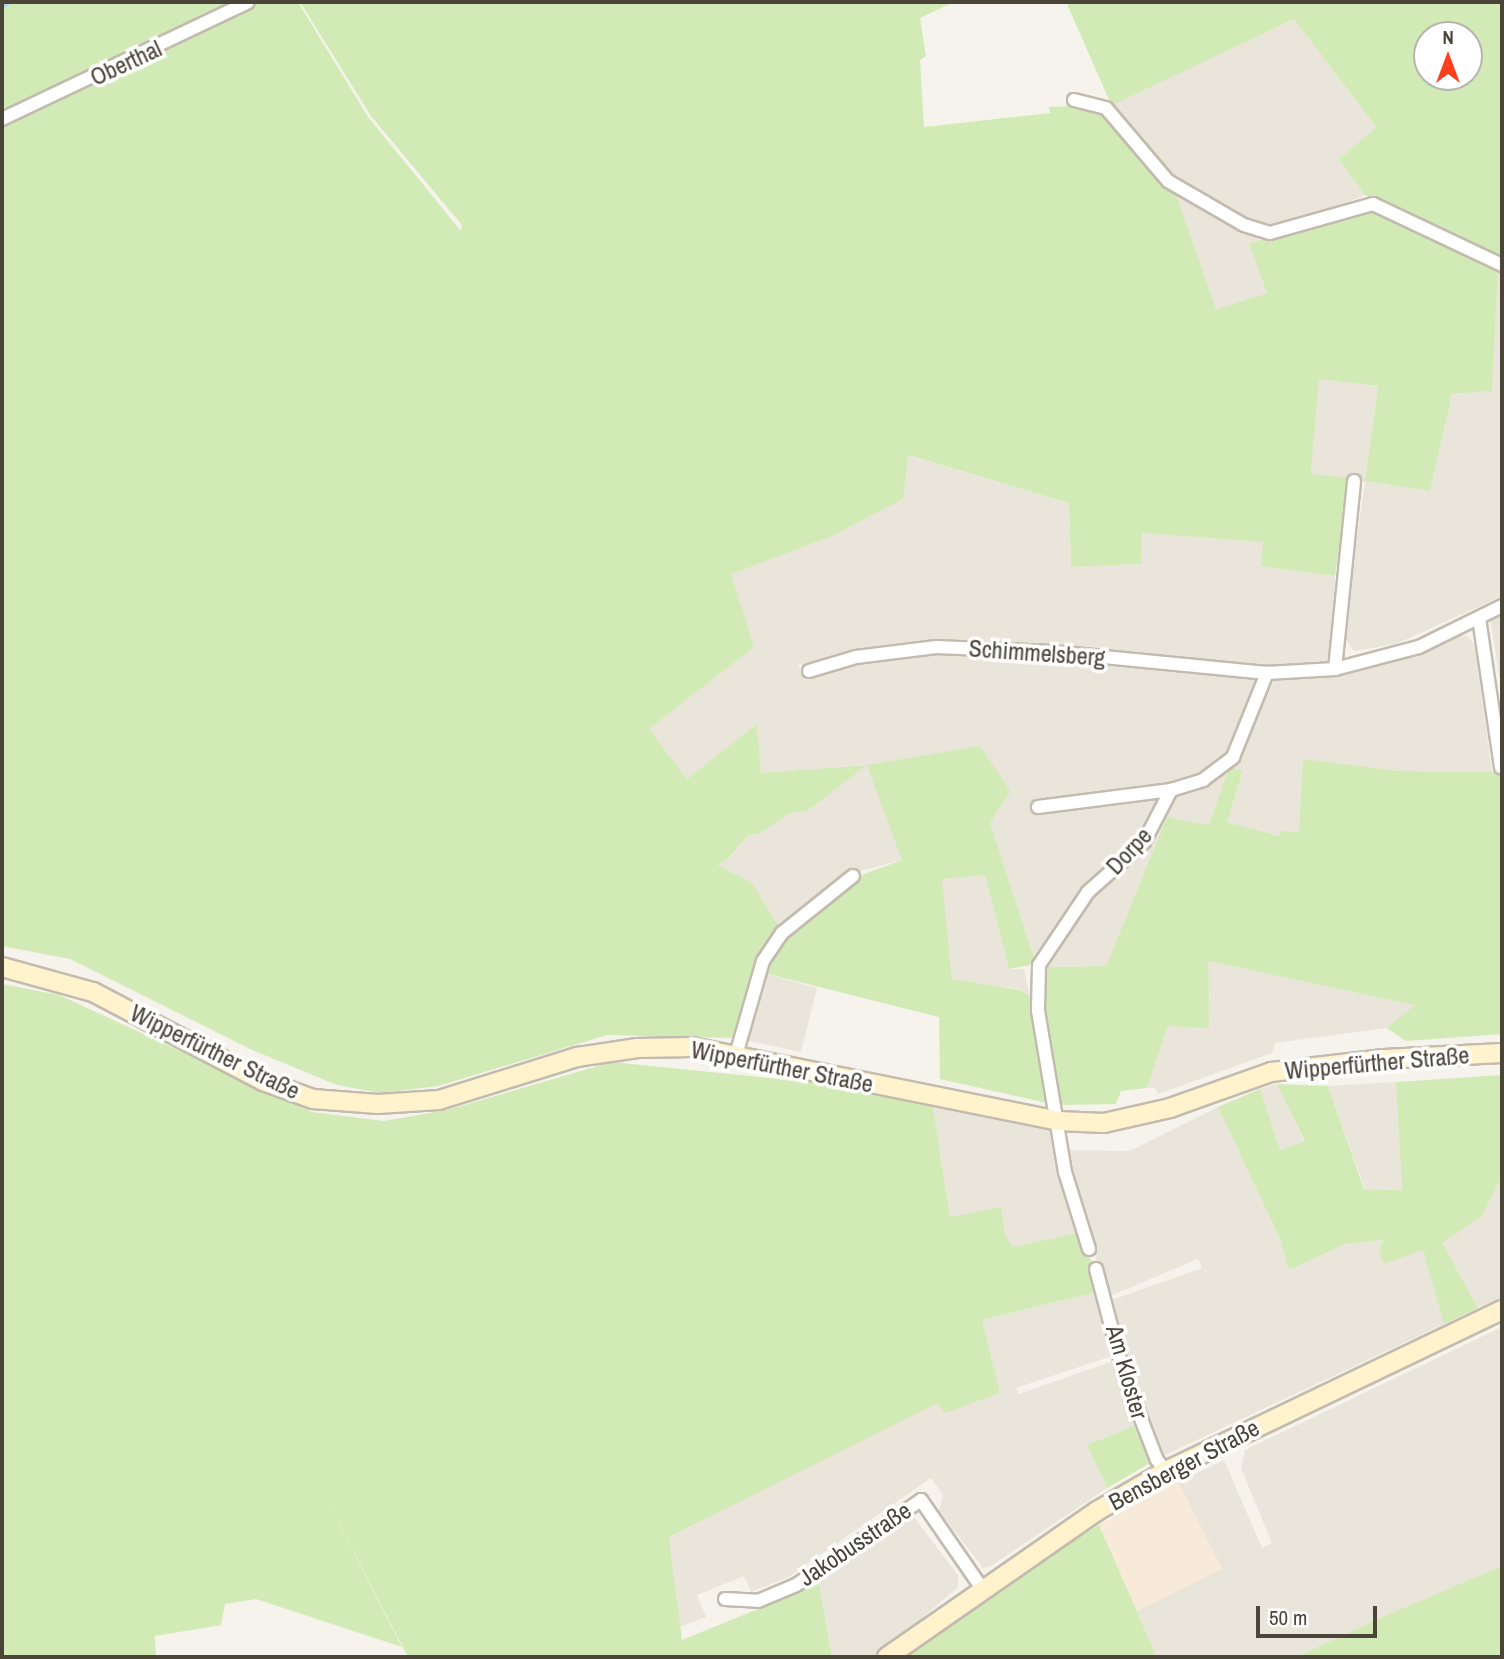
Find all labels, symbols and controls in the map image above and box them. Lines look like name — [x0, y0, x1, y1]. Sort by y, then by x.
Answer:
north arrow — [1413, 21, 1483, 91]
text: N — [1442, 24, 1454, 50]
street label: Oberthal — [86, 34, 166, 92]
street label: Schimmelsberg — [968, 634, 1106, 672]
street label: Dorpe — [1100, 822, 1158, 880]
street label: Wipperfürther Straße — [126, 999, 304, 1105]
street label: Wipperfürther Straße — [689, 1035, 875, 1099]
street label: Wipperfürther Straße — [1284, 1041, 1470, 1085]
street label: Am Kloster — [1100, 1322, 1154, 1422]
street label: Bensberger Straße — [1104, 1413, 1264, 1517]
street label: Jakobusstraße — [793, 1496, 917, 1592]
scale bar — [1259, 1592, 1380, 1636]
text: 50 m — [1269, 1603, 1307, 1632]

